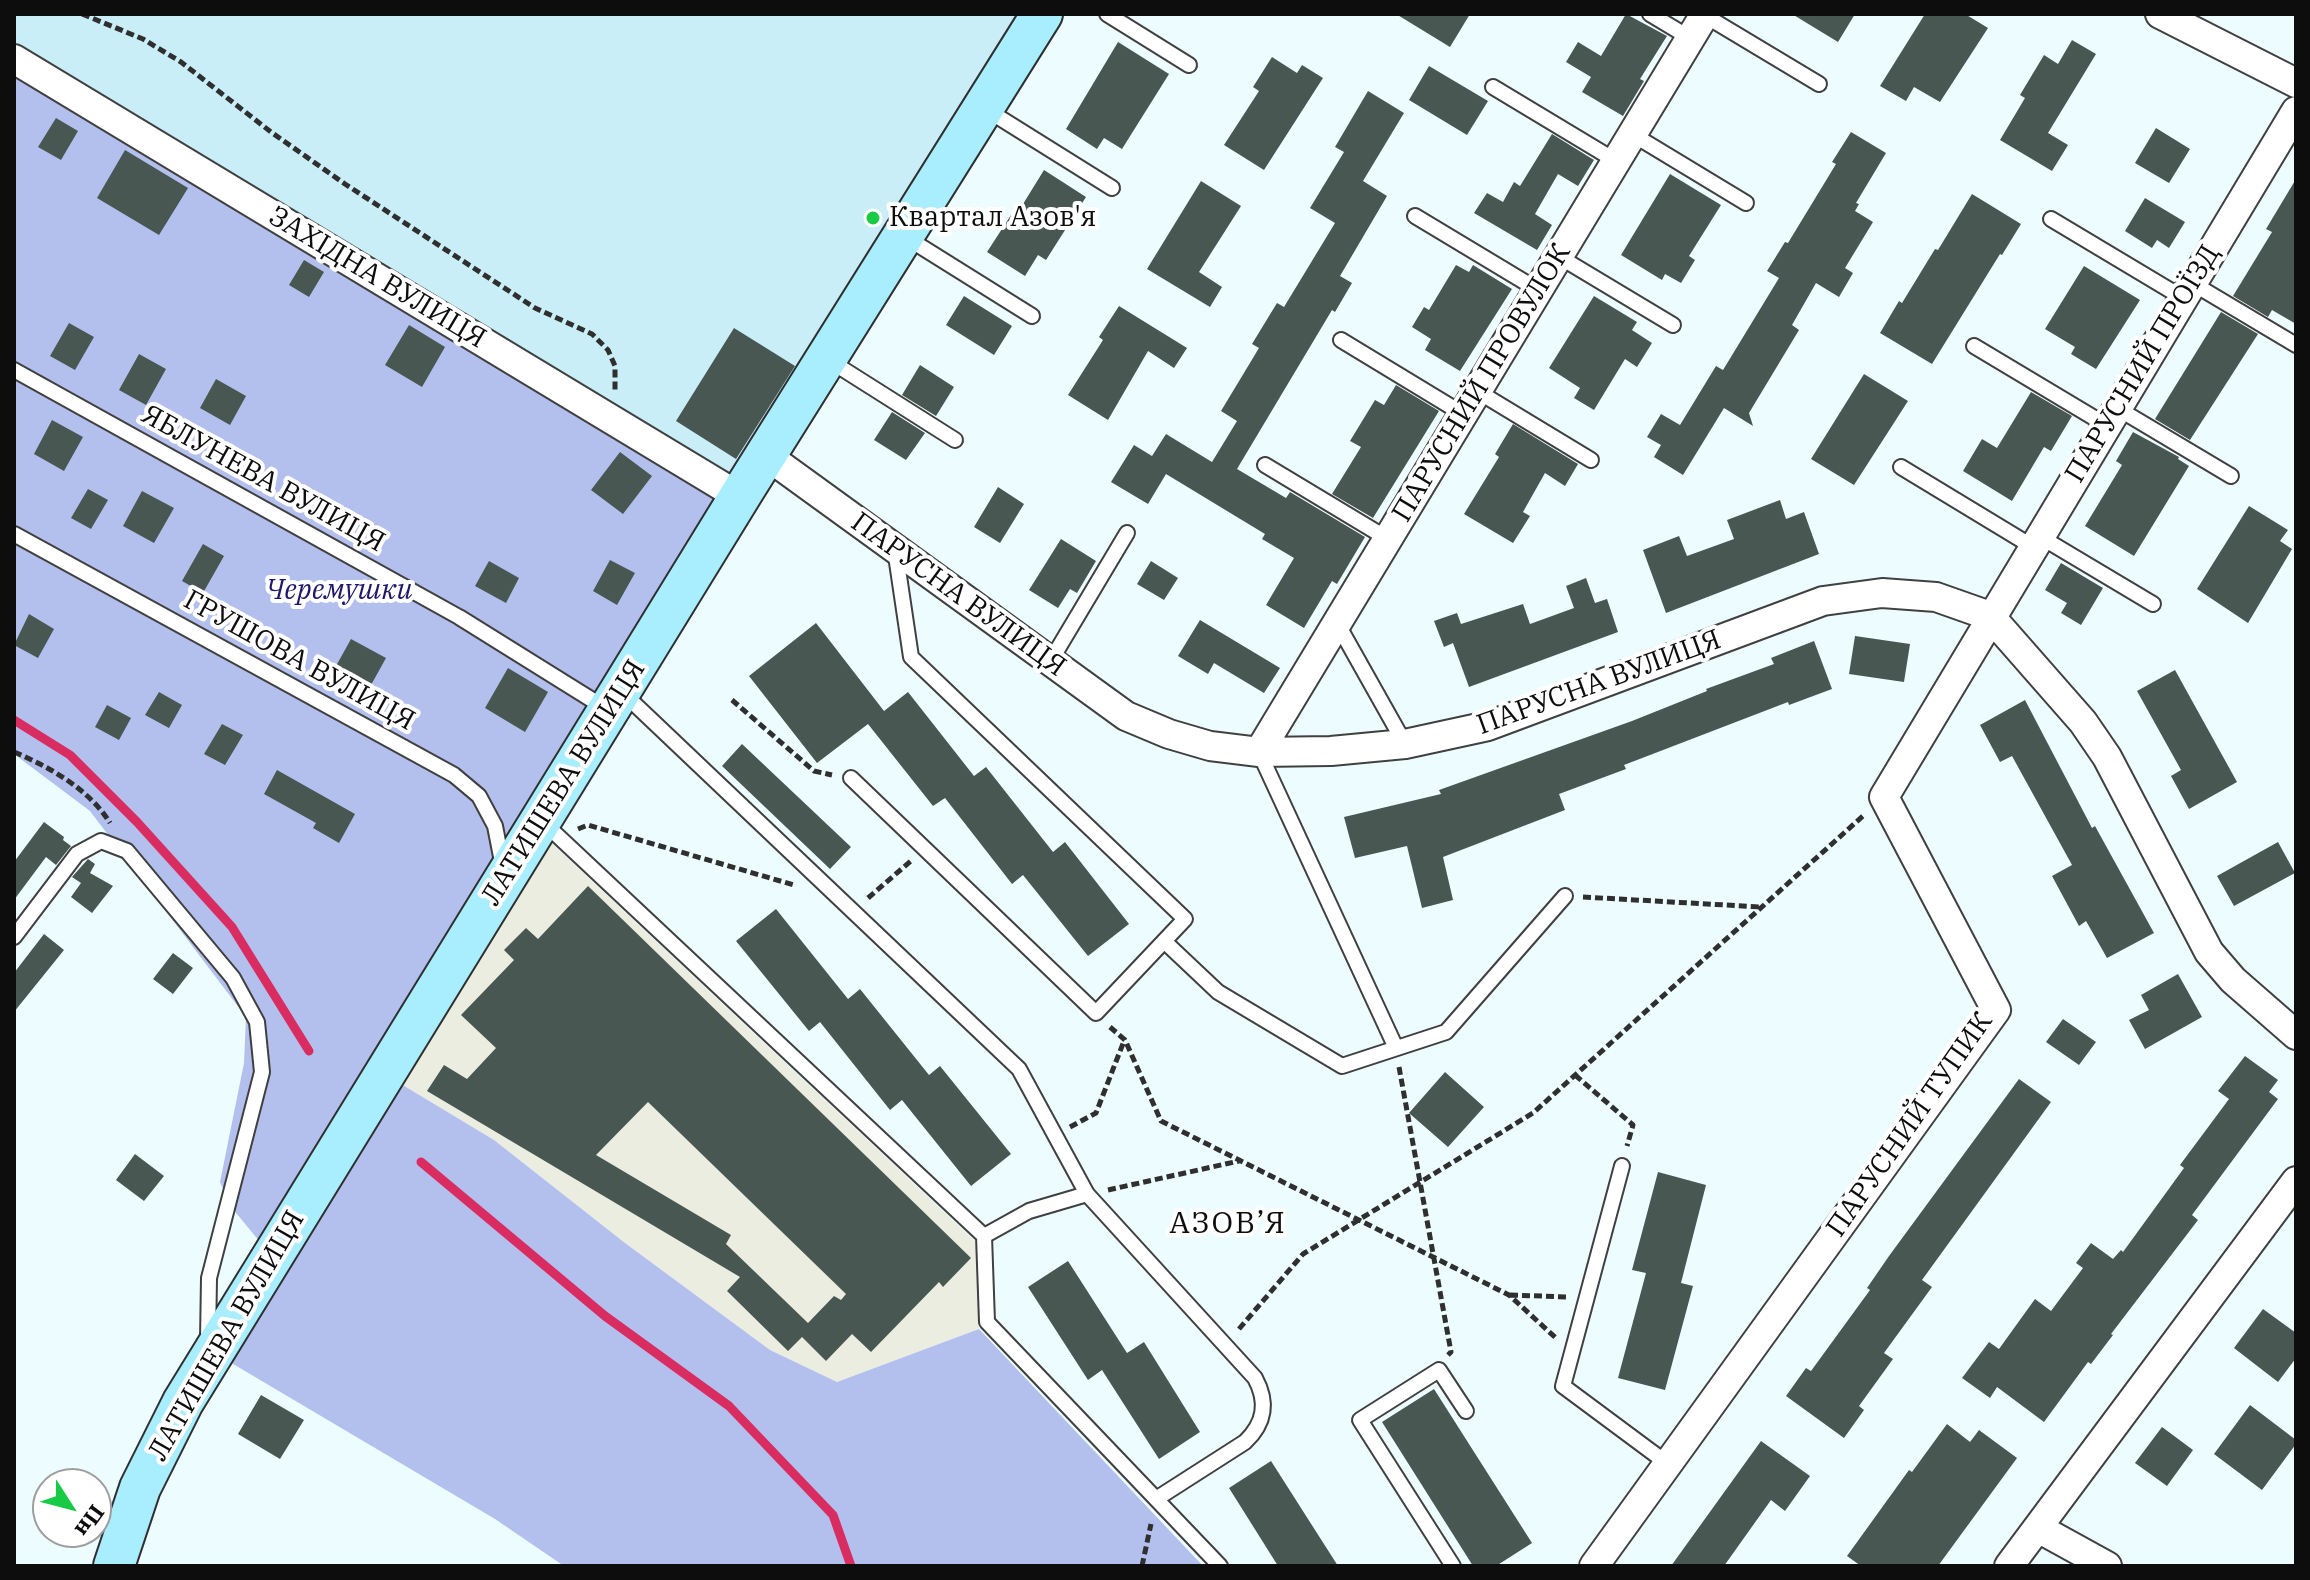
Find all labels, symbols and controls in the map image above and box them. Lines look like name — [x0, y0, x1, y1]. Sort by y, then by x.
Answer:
street label: ЗАХІДНА ВУЛИЦЯ — [262, 200, 492, 356]
place label: Квартал Азов'я — [889, 201, 1096, 235]
marker: Квартал Азов'я — [864, 209, 882, 227]
street label: ПАРУСНИЙ ПРОВУЛОК — [1386, 238, 1578, 528]
street label: ПАРУСНИЙ ПРОЇЗД — [2059, 239, 2227, 489]
street label: ЯБЛУНЕВА ВУЛИЦЯ — [136, 398, 390, 560]
street label: ПАРУСНА ВУЛИЦЯ — [844, 506, 1072, 684]
park label: Черемушки — [266, 574, 412, 608]
street label: ГРУШОВА ВУЛИЦЯ — [178, 584, 420, 738]
street label: ПАРУСНА ВУЛИЦЯ — [1472, 623, 1726, 743]
street label: ЛАТИШЕВА ВУЛИЦЯ — [475, 654, 653, 912]
street label: ПАРУСНИЙ ТУПИК — [1820, 1006, 2000, 1244]
street label: ЛАТИШЕВА ВУЛИЦЯ — [142, 1205, 312, 1467]
district label: АЗОВ’Я — [1169, 1206, 1287, 1242]
north arrow — [32, 1468, 112, 1548]
text: Пн — [69, 1499, 112, 1543]

